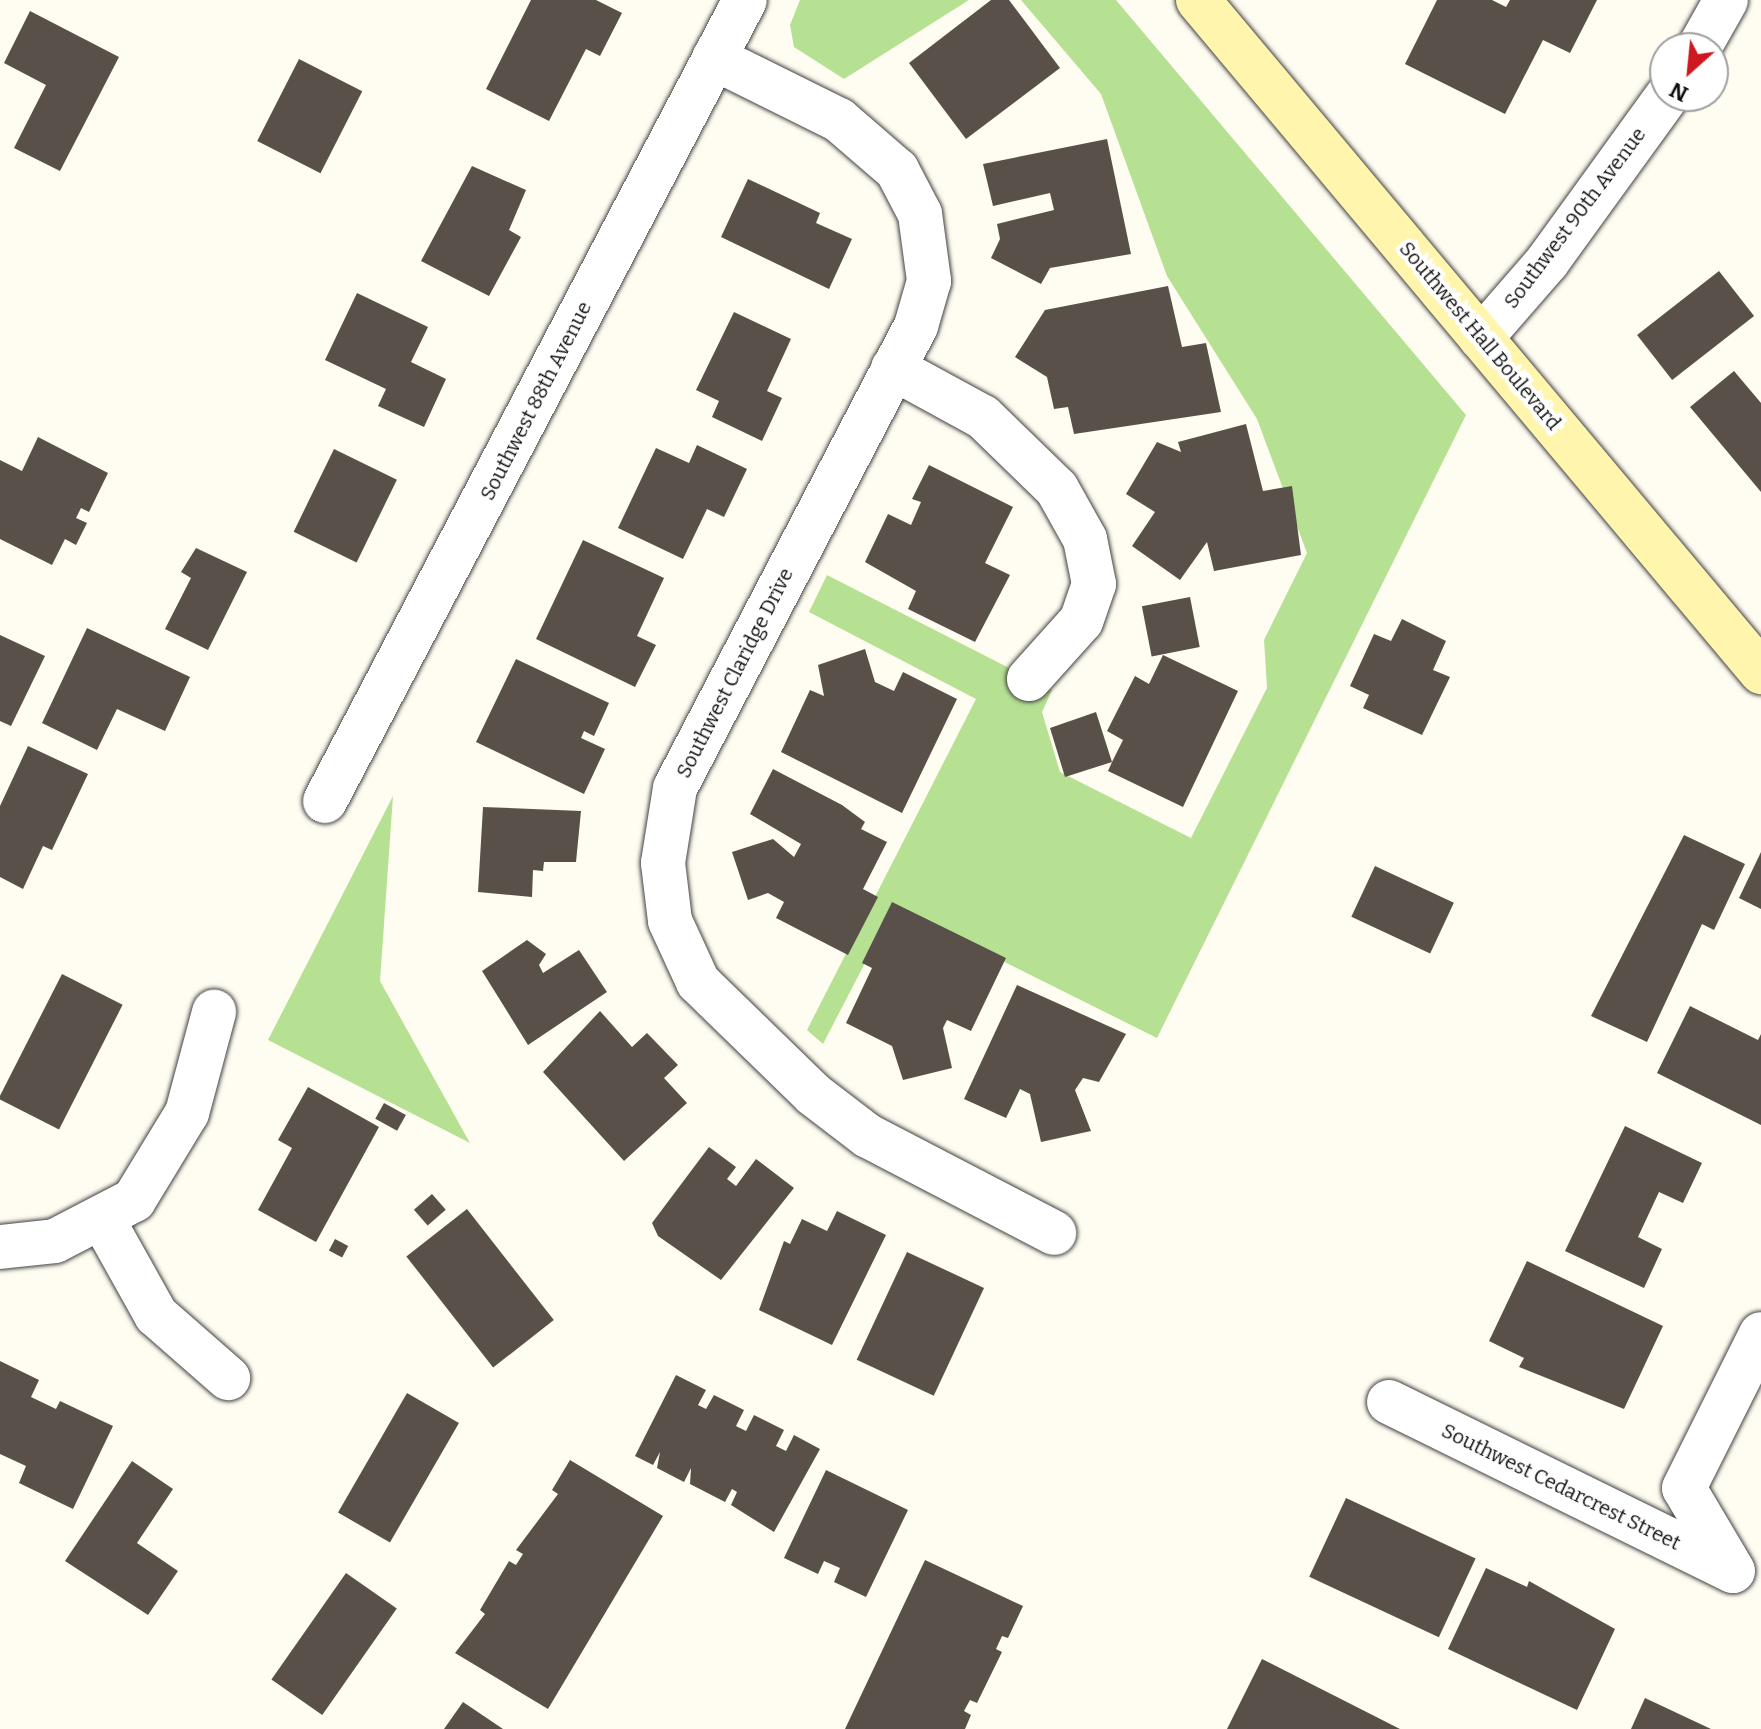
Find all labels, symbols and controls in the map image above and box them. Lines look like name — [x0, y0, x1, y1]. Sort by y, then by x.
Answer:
north arrow — [1649, 32, 1729, 112]
text: N — [1665, 76, 1692, 108]
street label: Southwest 90th Avenue — [1499, 123, 1651, 313]
street label: Southwest Hall Boulevard — [1394, 237, 1566, 435]
street label: Southwest 88th Avenue — [475, 298, 597, 504]
street label: Southwest Claridge Drive — [672, 564, 798, 782]
street label: Southwest Cedarcrest Street — [1438, 1419, 1684, 1555]

